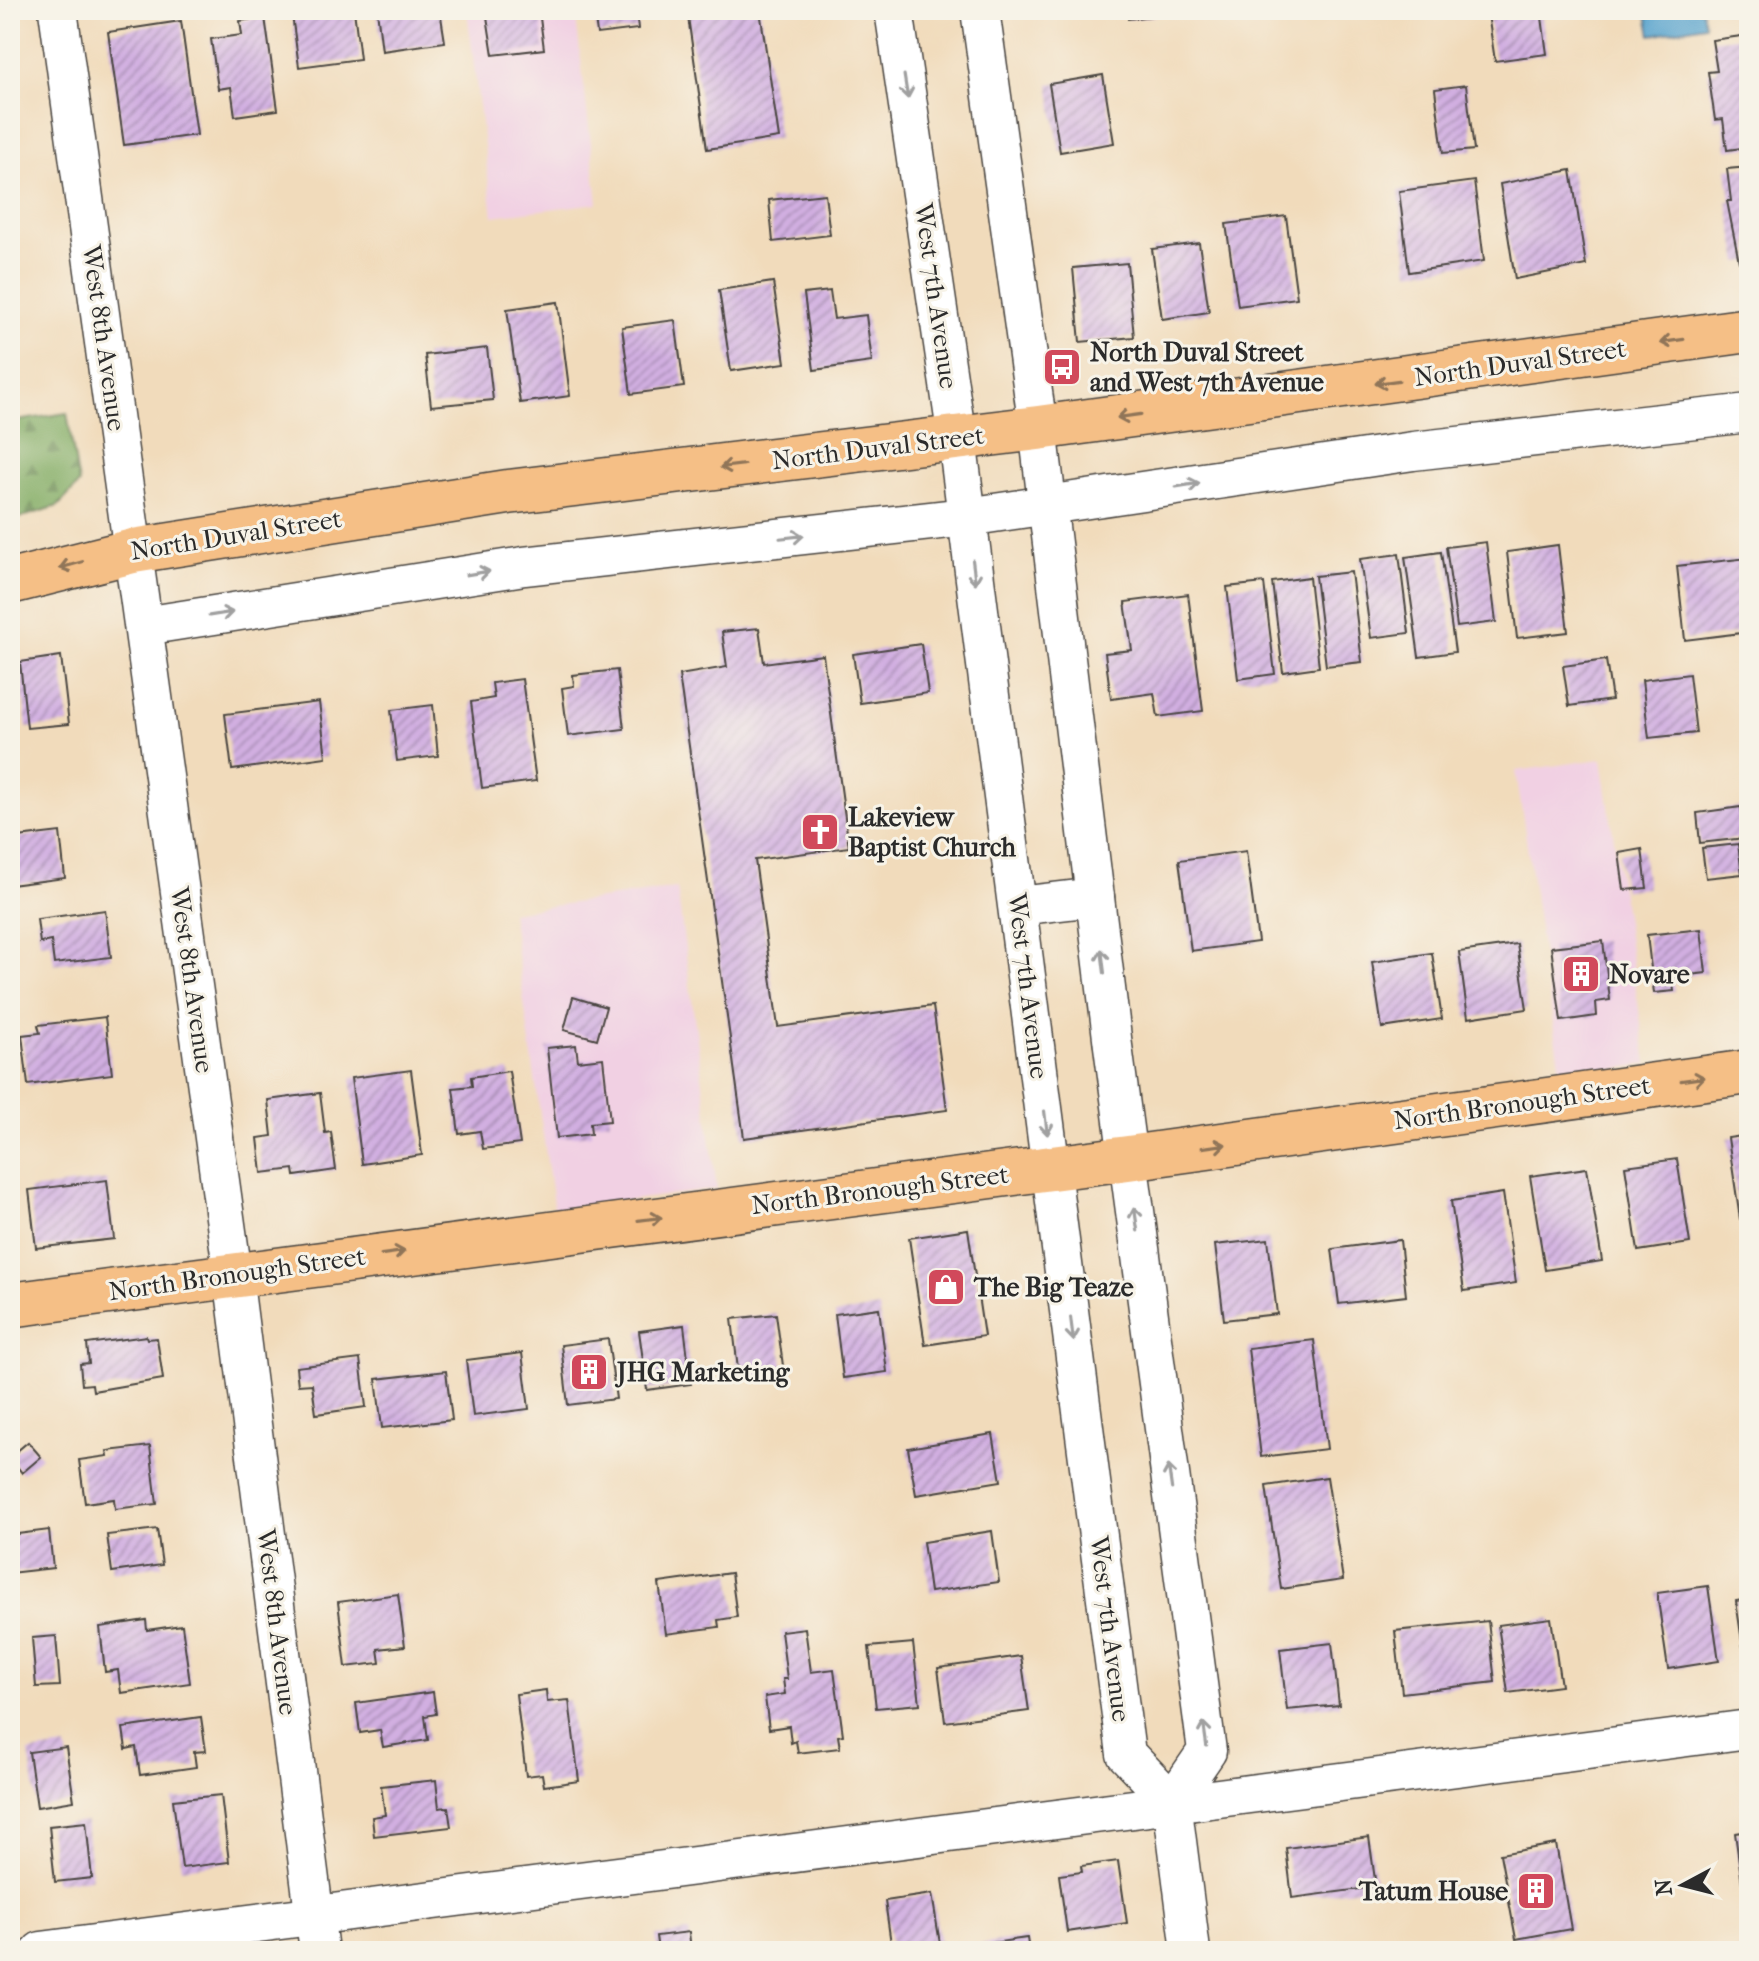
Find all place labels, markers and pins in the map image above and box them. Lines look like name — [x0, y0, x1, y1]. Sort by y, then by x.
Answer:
place label: North Duval Street and West 7th Avenue — [1090, 337, 1324, 398]
bus stop icon: North Duval Street and West 7th Avenue — [1041, 346, 1083, 388]
place label: Lakeview Baptist Church — [848, 802, 1016, 863]
church icon: Lakeview Baptist Church — [799, 811, 841, 853]
building icon: Novare — [1560, 953, 1602, 995]
place label: Novare — [1609, 959, 1690, 990]
shop icon: The Big Teaze — [925, 1266, 967, 1308]
place label: The Big Teaze — [973, 1272, 1134, 1303]
building icon: JHG Marketing — [568, 1351, 610, 1393]
place label: JHG Marketing — [614, 1357, 791, 1388]
building icon: Tatum House — [1515, 1870, 1557, 1912]
place label: Tatum House — [1358, 1876, 1508, 1907]

